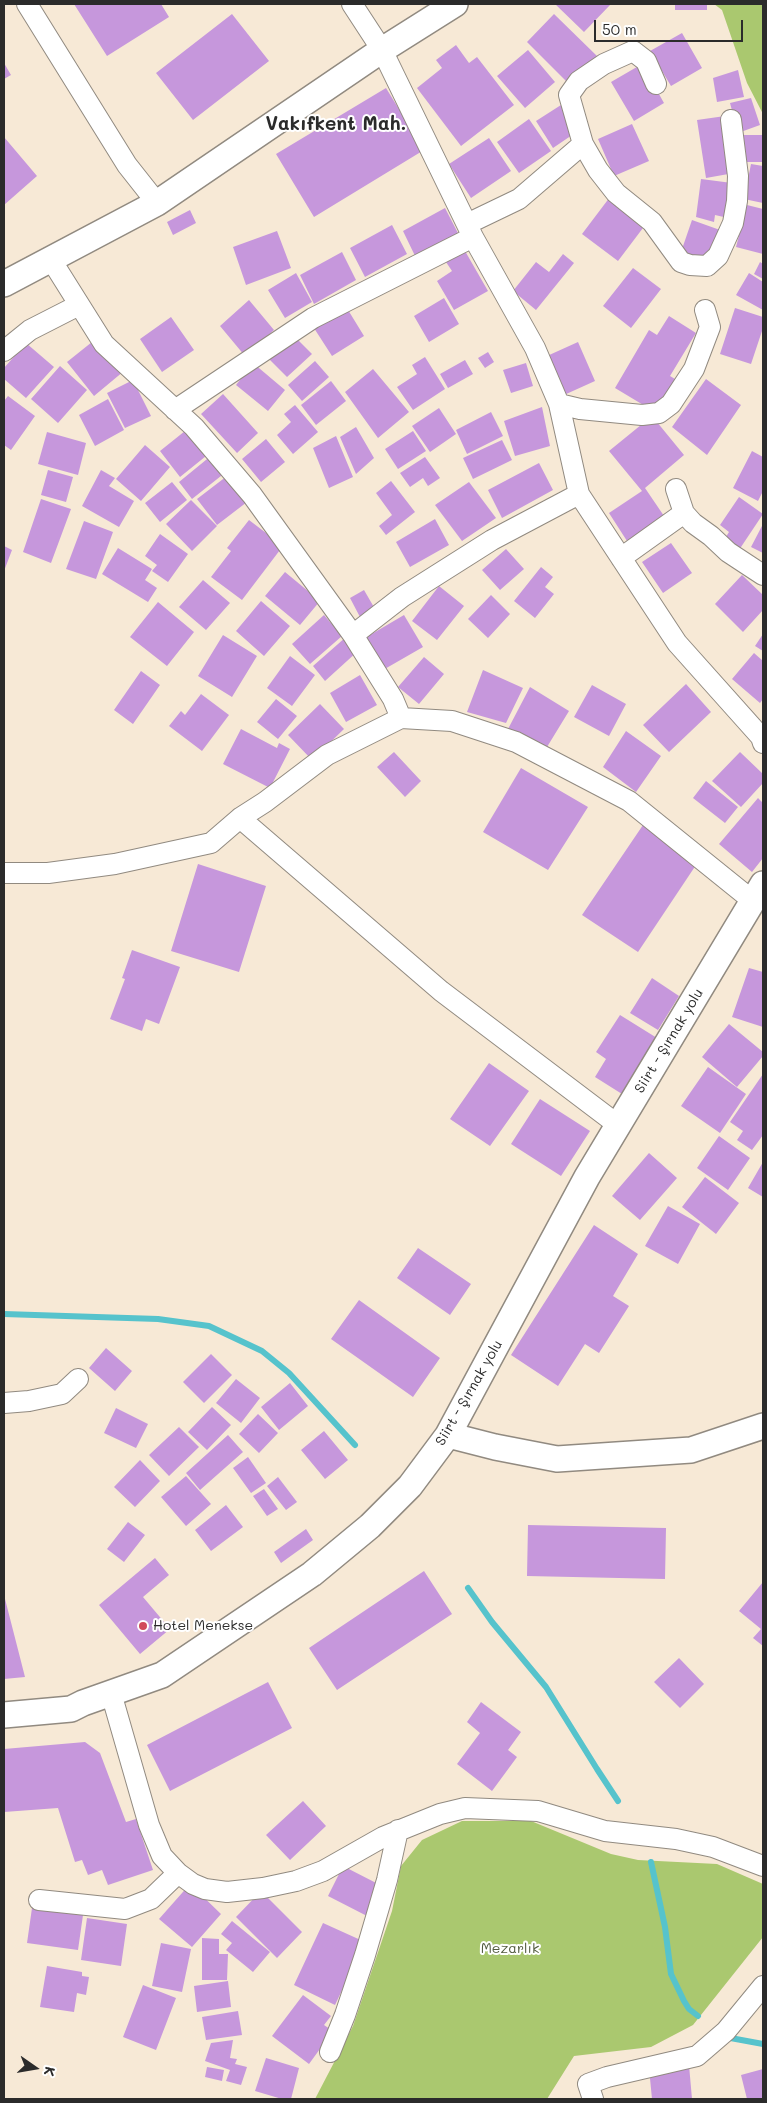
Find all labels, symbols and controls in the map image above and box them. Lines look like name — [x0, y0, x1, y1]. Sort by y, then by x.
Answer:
scale bar — [597, 10, 746, 42]
text: 50 m — [602, 19, 637, 39]
district label: Vakıfkent Mah. — [266, 113, 406, 135]
street label: Siirt - Şırnak yolu — [631, 986, 707, 1096]
street label: Siirt - Şırnak yolu — [432, 1337, 506, 1449]
place label: Hotel Menekse — [153, 1618, 253, 1634]
marker: Hotel Menekse — [137, 1620, 149, 1632]
park label: Mezarlık — [481, 1941, 539, 1957]
north arrow — [10, 2043, 60, 2093]
text: K — [40, 2065, 60, 2078]

